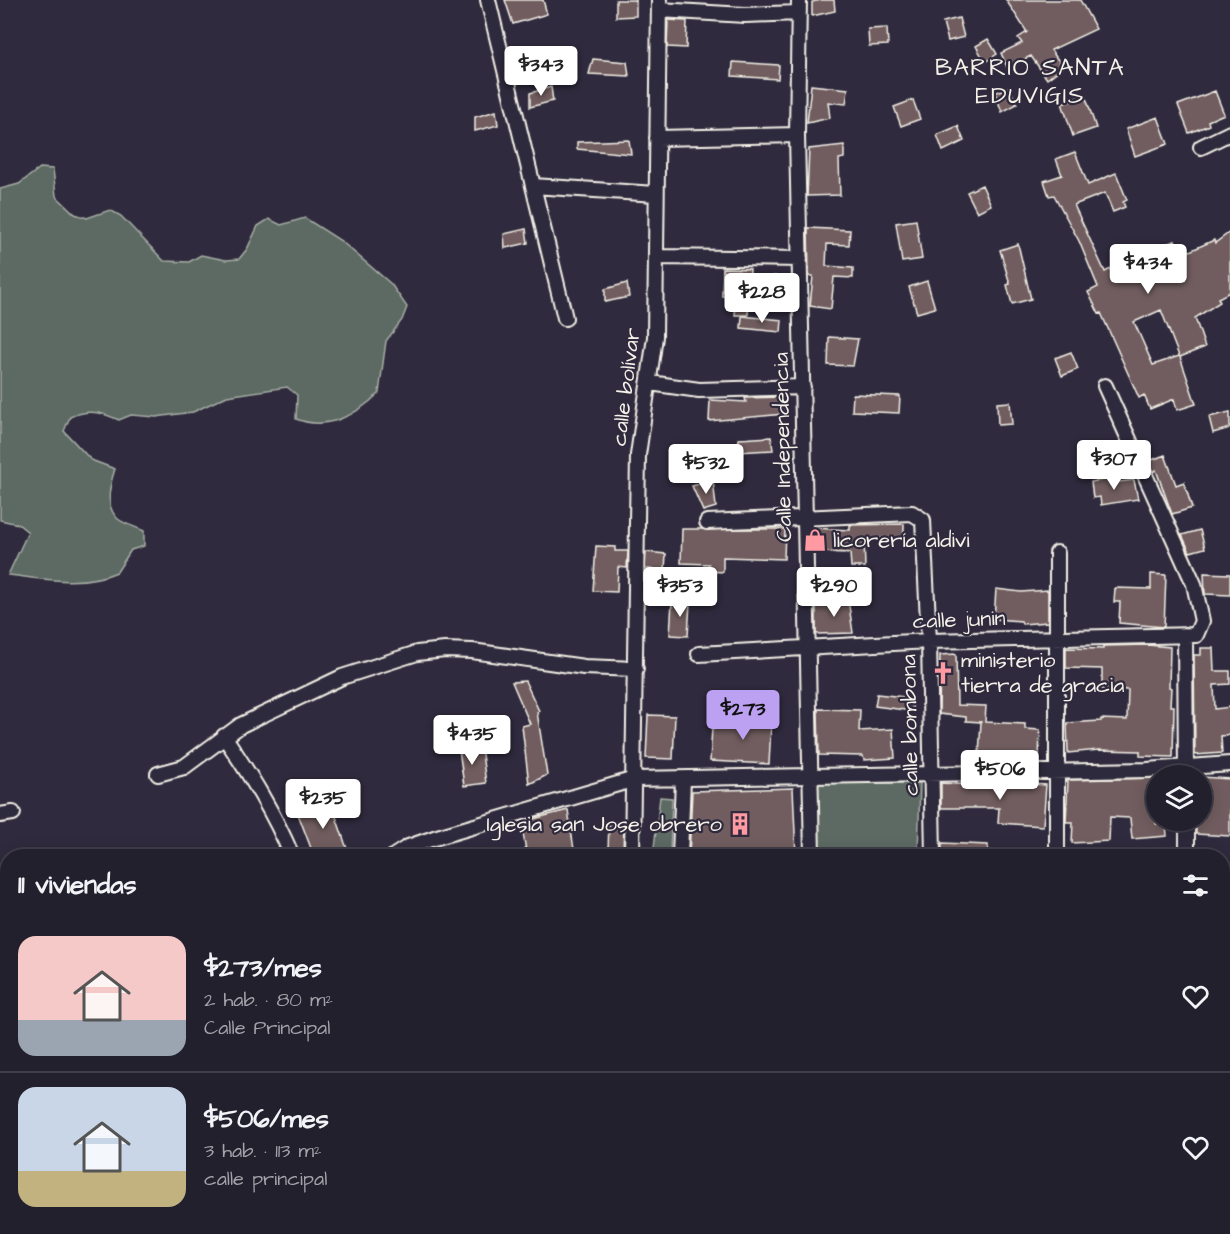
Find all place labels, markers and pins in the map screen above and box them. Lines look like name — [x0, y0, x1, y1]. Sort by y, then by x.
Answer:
pin: $343 — [505, 46, 577, 97]
pin: $434 — [1112, 244, 1184, 295]
pin: $228 — [726, 273, 798, 324]
pin: $307 — [1078, 440, 1150, 491]
pin: $532 — [670, 444, 742, 495]
place label: licorería aldivi — [833, 525, 970, 556]
shop icon: licorería aldivi — [802, 527, 828, 553]
pin: $353 — [644, 567, 716, 618]
pin: $290 — [798, 567, 870, 618]
place label: ministerio tierra de gracia — [961, 645, 1125, 702]
church icon: ministerio tierra de gracia — [930, 660, 956, 686]
pin: $273 — [707, 690, 779, 741]
pin: $435 — [436, 715, 508, 766]
pin: $506 — [964, 750, 1036, 801]
pin: $235 — [287, 779, 359, 830]
place label: Iglesia san Jose obrero — [486, 809, 723, 841]
building icon: Iglesia san Jose obrero — [727, 811, 753, 837]

